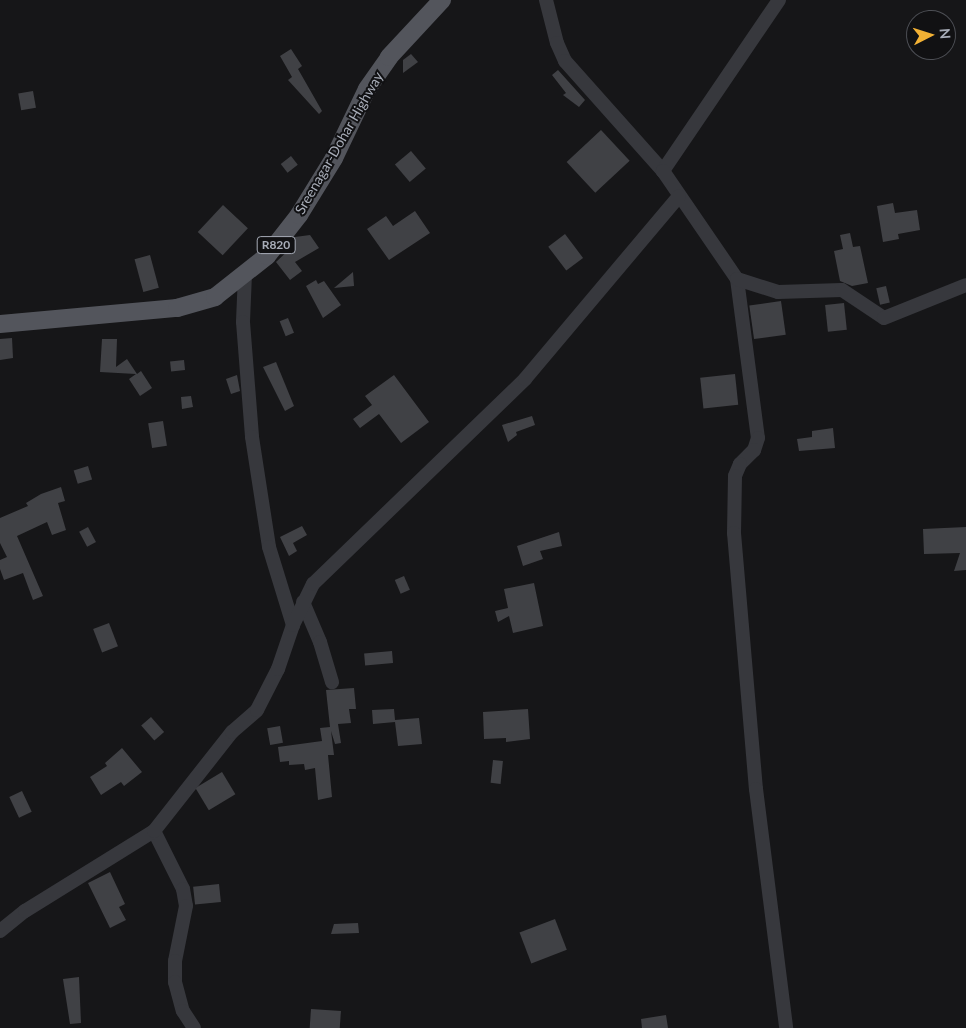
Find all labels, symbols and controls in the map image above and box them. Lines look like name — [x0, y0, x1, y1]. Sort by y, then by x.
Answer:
north arrow — [906, 10, 956, 60]
text: N — [937, 28, 954, 40]
street label: Sreenagar-Dohar Highway — [291, 69, 387, 217]
road number: R820 — [256, 236, 296, 254]

